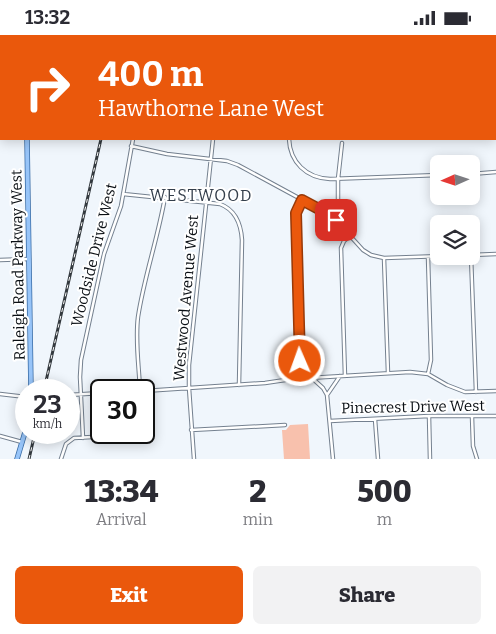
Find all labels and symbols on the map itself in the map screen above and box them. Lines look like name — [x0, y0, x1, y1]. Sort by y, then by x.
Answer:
north arrow — [430, 155, 480, 205]
street label: Raleigh Road Parkway West — [7, 169, 29, 360]
street label: Woodside Drive West — [67, 181, 121, 329]
district label: WESTWOOD — [149, 186, 253, 205]
pin — [315, 199, 357, 241]
street label: Westwood Avenue West — [170, 214, 202, 382]
position arrow — [273, 334, 325, 386]
speed limit sign: 30 — [90, 379, 155, 444]
street label: Pinecrest Drive West — [341, 397, 486, 417]

